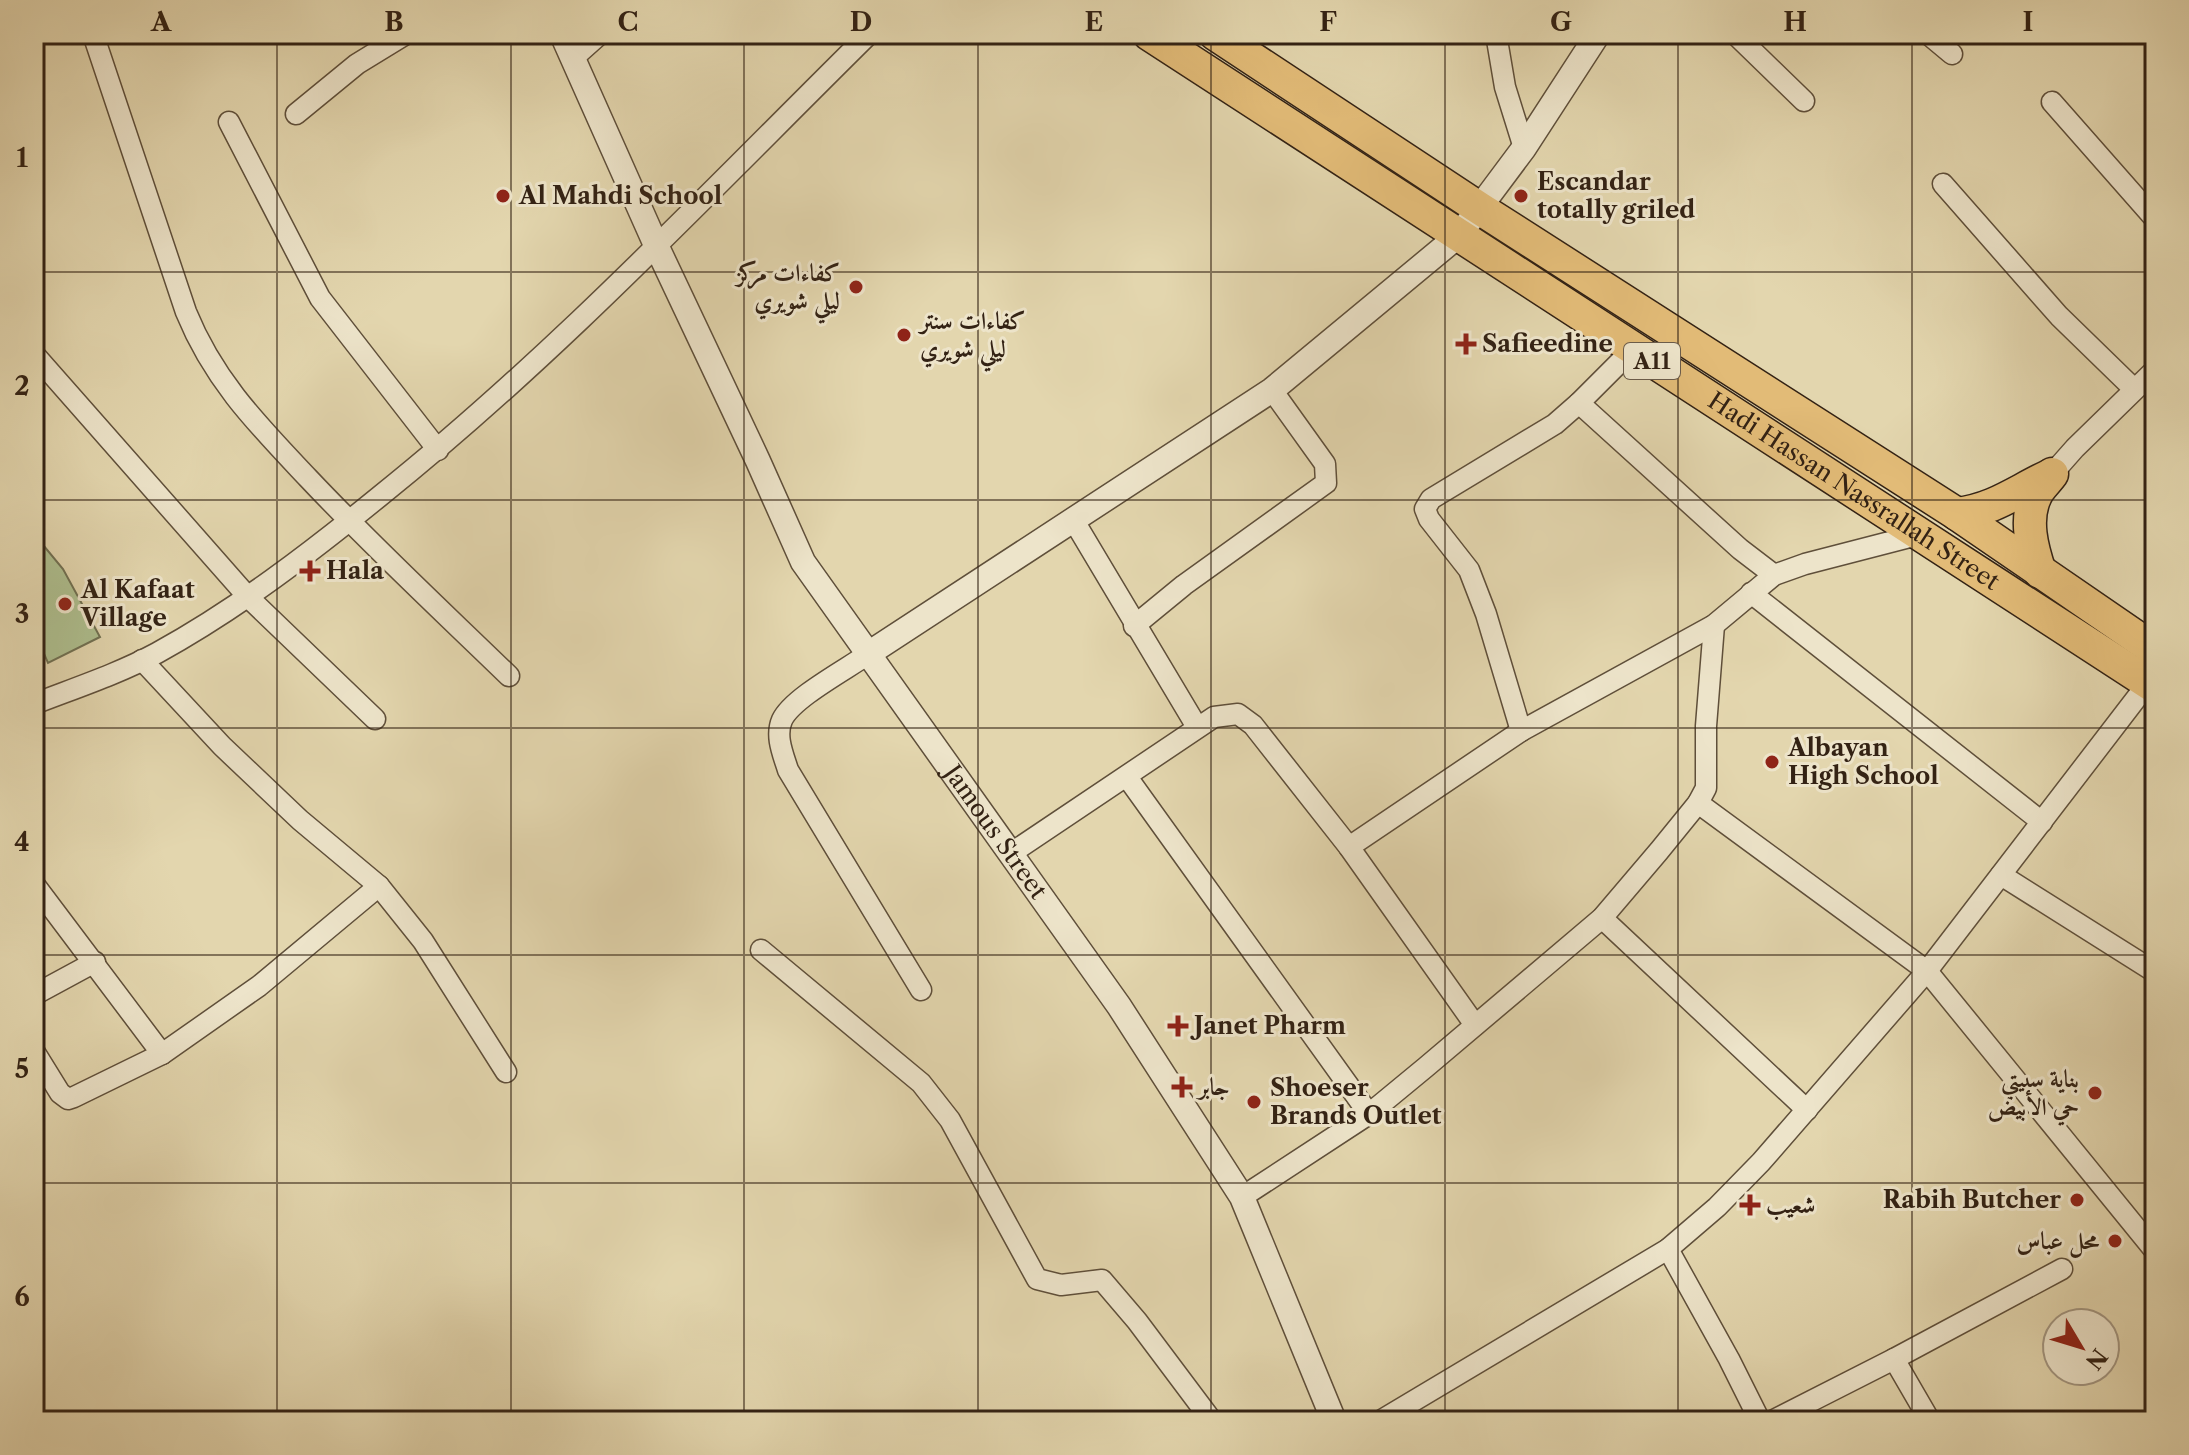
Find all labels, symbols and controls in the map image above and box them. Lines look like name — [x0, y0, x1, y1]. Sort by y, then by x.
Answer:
text: A — [150, 6, 172, 38]
text: B — [384, 6, 404, 38]
text: C — [618, 6, 638, 38]
text: D — [850, 6, 872, 38]
text: E — [1085, 6, 1103, 38]
text: F — [1319, 6, 1337, 38]
text: G — [1550, 6, 1572, 38]
text: H — [1783, 6, 1807, 38]
text: I — [2023, 6, 2033, 38]
text: 1 — [16, 142, 28, 174]
place label: Escandar totally griled — [1537, 167, 1695, 224]
place label: Al Mahdi School — [518, 181, 722, 210]
marker: Al Mahdi School — [494, 187, 512, 205]
marker: Escandar totally griled — [1512, 187, 1530, 205]
place label: كفاءات مركز ليلي شويري — [734, 258, 840, 324]
marker: كفاءات مركز ليلي شويري — [847, 278, 865, 296]
place label: كفاءات سنتر ليلي شويري — [917, 306, 1026, 372]
marker: كفاءات سنتر ليلي شويري — [895, 326, 913, 344]
place label: Safieedine — [1482, 329, 1613, 358]
marker: Safieedine — [1457, 335, 1475, 353]
road number: A11 — [1624, 343, 1680, 379]
text: 2 — [14, 370, 30, 402]
street label: Hadi Hassan Nassrallah Street — [1703, 386, 2005, 596]
place label: Hala — [326, 556, 385, 585]
marker: Hala — [301, 562, 319, 580]
place label: Al Kafaat Village — [80, 575, 195, 632]
marker: Al Kafaat Village — [56, 595, 74, 613]
text: 3 — [15, 598, 29, 630]
place label: Albayan High School — [1787, 733, 1939, 790]
marker: Albayan High School — [1763, 753, 1781, 771]
street label: Jamous Street — [936, 756, 1053, 905]
text: 4 — [14, 826, 30, 858]
place label: Janet Pharm — [1190, 1011, 1346, 1040]
marker: Janet Pharm — [1169, 1017, 1187, 1035]
text: 5 — [15, 1053, 29, 1085]
place label: بناية سبيتي حي الأبيض — [1988, 1064, 2079, 1126]
place label: جابر — [1195, 1072, 1230, 1101]
place label: Shoeser Brands Outlet — [1270, 1073, 1442, 1130]
marker: جابر — [1173, 1078, 1191, 1096]
marker: بناية سبيتي حي الأبيض — [2086, 1084, 2104, 1102]
marker: Shoeser Brands Outlet — [1245, 1093, 1263, 1111]
place label: Rabih Butcher — [1883, 1185, 2061, 1214]
place label: شعيب — [1766, 1190, 1815, 1221]
marker: Rabih Butcher — [2068, 1191, 2086, 1209]
marker: شعيب — [1741, 1196, 1759, 1214]
place label: محل عباس — [2016, 1226, 2099, 1258]
marker: محل عباس — [2106, 1232, 2124, 1250]
text: 6 — [14, 1281, 30, 1313]
north arrow — [2041, 1307, 2121, 1387]
text: N — [2080, 1343, 2113, 1375]

